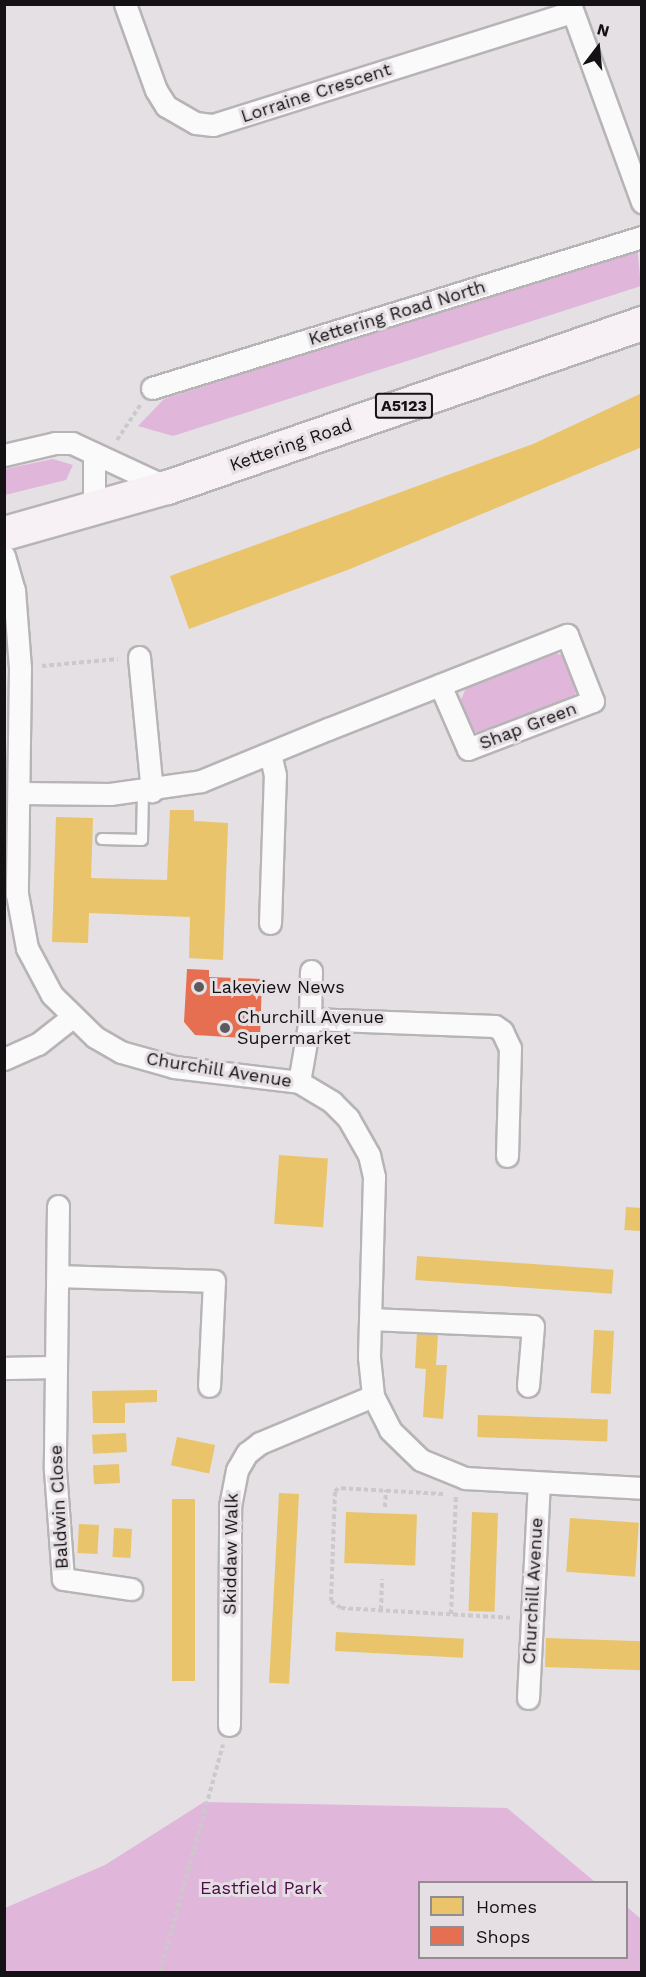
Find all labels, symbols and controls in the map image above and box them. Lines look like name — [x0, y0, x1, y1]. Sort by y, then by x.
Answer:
north arrow — [568, 18, 628, 78]
text: N — [595, 19, 611, 41]
street label: Lorraine Crescent — [238, 59, 394, 127]
street label: Kettering Road North — [306, 276, 488, 350]
road number: A5123 — [374, 393, 434, 419]
street label: Kettering Road — [227, 414, 355, 476]
street label: Shap Green — [476, 698, 580, 754]
place label: Lakeview News — [211, 976, 345, 998]
marker: Lakeview News — [192, 980, 206, 994]
place label: Churchill Avenue Supermarket — [237, 1007, 385, 1050]
marker: Churchill Avenue Supermarket — [218, 1021, 232, 1035]
street label: Churchill Avenue — [144, 1048, 294, 1092]
street label: Baldwin Close — [45, 1444, 73, 1570]
street label: Skiddaw Walk — [219, 1492, 243, 1616]
street label: Churchill Avenue — [518, 1516, 548, 1666]
park label: Eastfield Park — [200, 1877, 322, 1899]
legend — [418, 1881, 628, 1959]
text: Homes — [476, 1896, 537, 1917]
text: Shops — [476, 1926, 530, 1947]

